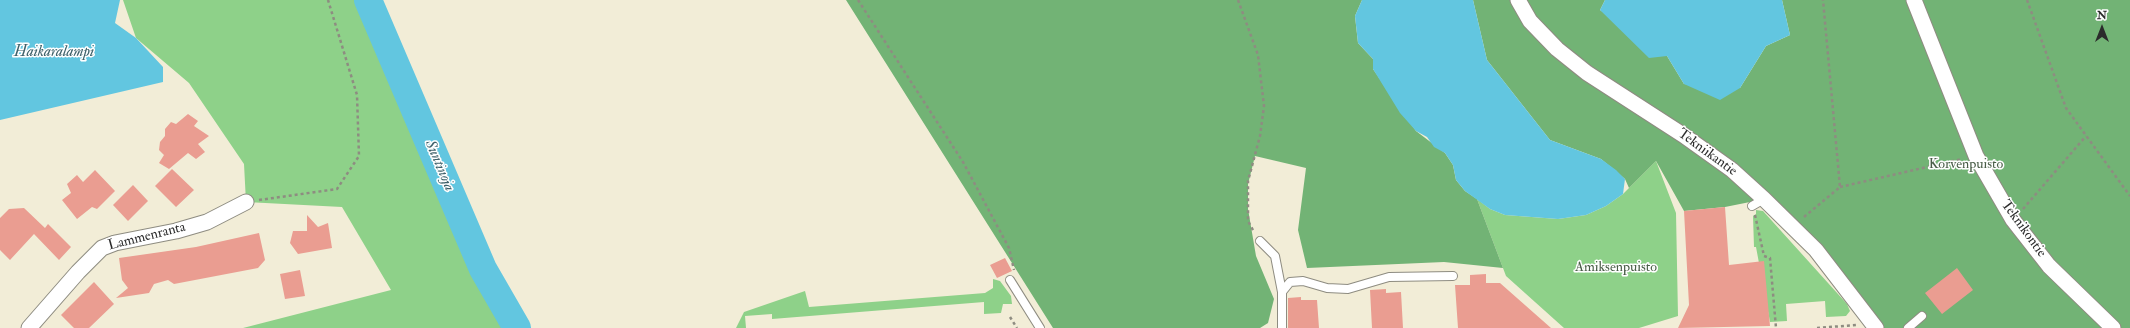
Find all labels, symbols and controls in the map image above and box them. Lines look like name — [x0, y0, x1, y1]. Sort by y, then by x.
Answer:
north arrow — [2082, 8, 2122, 48]
text: N — [2097, 9, 2107, 22]
water label: Haikaralampi — [14, 44, 94, 62]
street label: Tekniikantie — [1674, 126, 1740, 180]
water label: Suntinoja — [420, 138, 458, 194]
park label: Korvenpuisto — [1929, 157, 2003, 173]
street label: Teknikontie — [1997, 197, 2049, 261]
street label: Lammenranta — [107, 219, 187, 255]
park label: Amiksenpuisto — [1575, 260, 1657, 276]

